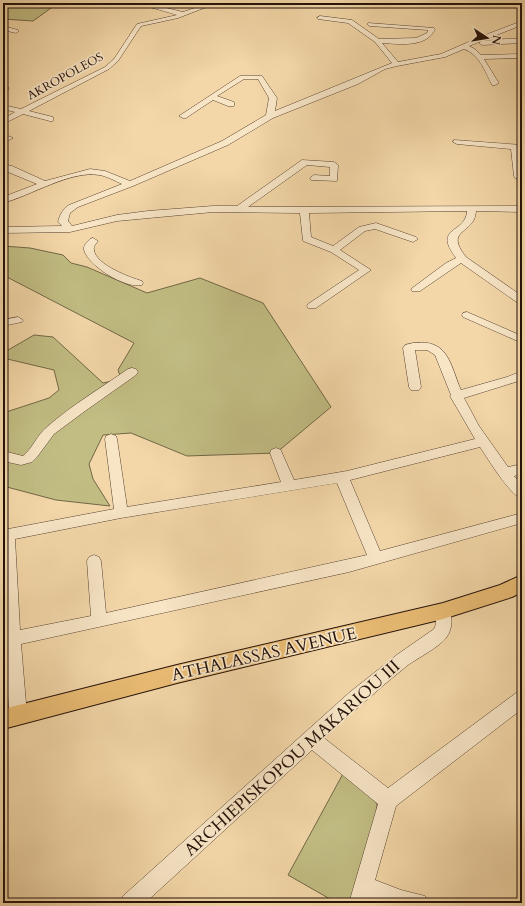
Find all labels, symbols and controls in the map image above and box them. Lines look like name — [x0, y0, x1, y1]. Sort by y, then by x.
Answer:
north arrow — [467, 18, 507, 58]
text: N — [488, 34, 505, 47]
street label: AKROPOLEOS — [24, 48, 106, 104]
street label: ATHALASSAS AVENUE — [169, 621, 359, 687]
street label: ARCHIEPISKOPOU MAKARIOU III — [179, 655, 405, 861]

